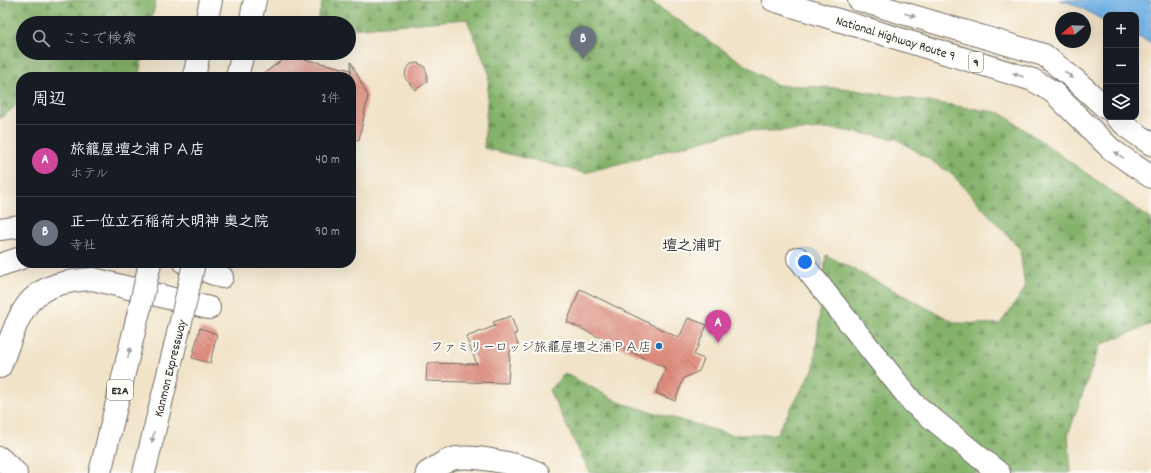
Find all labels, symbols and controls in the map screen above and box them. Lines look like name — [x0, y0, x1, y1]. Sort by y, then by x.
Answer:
street label: National Highway Route 9 — [833, 12, 957, 67]
one-way arrow — [904, 12, 916, 18]
north arrow — [1055, 12, 1091, 48]
map controls — [1103, 12, 1139, 120]
button: + — [1103, 12, 1139, 48]
search box — [16, 16, 356, 60]
pin: B — [570, 26, 596, 59]
icon: search — [30, 27, 52, 49]
text: ここで検索 — [62, 29, 137, 51]
button: − — [1103, 48, 1139, 84]
road number: 9 — [969, 52, 983, 72]
one-way arrow — [1064, 70, 1075, 79]
one-way arrow — [1012, 72, 1024, 78]
button: layers — [1103, 84, 1139, 120]
text: 周辺 — [32, 89, 66, 113]
text: 2件 — [321, 90, 340, 109]
text: 旅籠屋壇之浦ＰＡ店 — [70, 140, 205, 162]
text: A — [41, 151, 49, 170]
text: 40 m — [316, 151, 340, 170]
one-way arrow — [1114, 151, 1124, 159]
text: ホテル — [70, 165, 108, 184]
text: 正一位立石稲荷大明神 奥之院 — [70, 212, 268, 234]
text: B — [42, 223, 48, 242]
text: 90 m — [315, 223, 340, 242]
district label: 壇之浦町 — [662, 236, 722, 258]
text: 寺社 — [70, 237, 96, 256]
your location — [795, 252, 815, 272]
pin: A — [705, 310, 731, 343]
street label: Kanmon Expressway — [150, 317, 193, 419]
place label: ファミリーロッジ旅籠屋壇之浦ＰＡ店 — [431, 339, 651, 358]
marker: ファミリーロッジ旅籠屋壇之浦ＰＡ店 — [654, 341, 664, 351]
one-way arrow — [126, 347, 132, 360]
road number: E2A — [107, 380, 133, 400]
one-way arrow — [150, 431, 156, 443]

